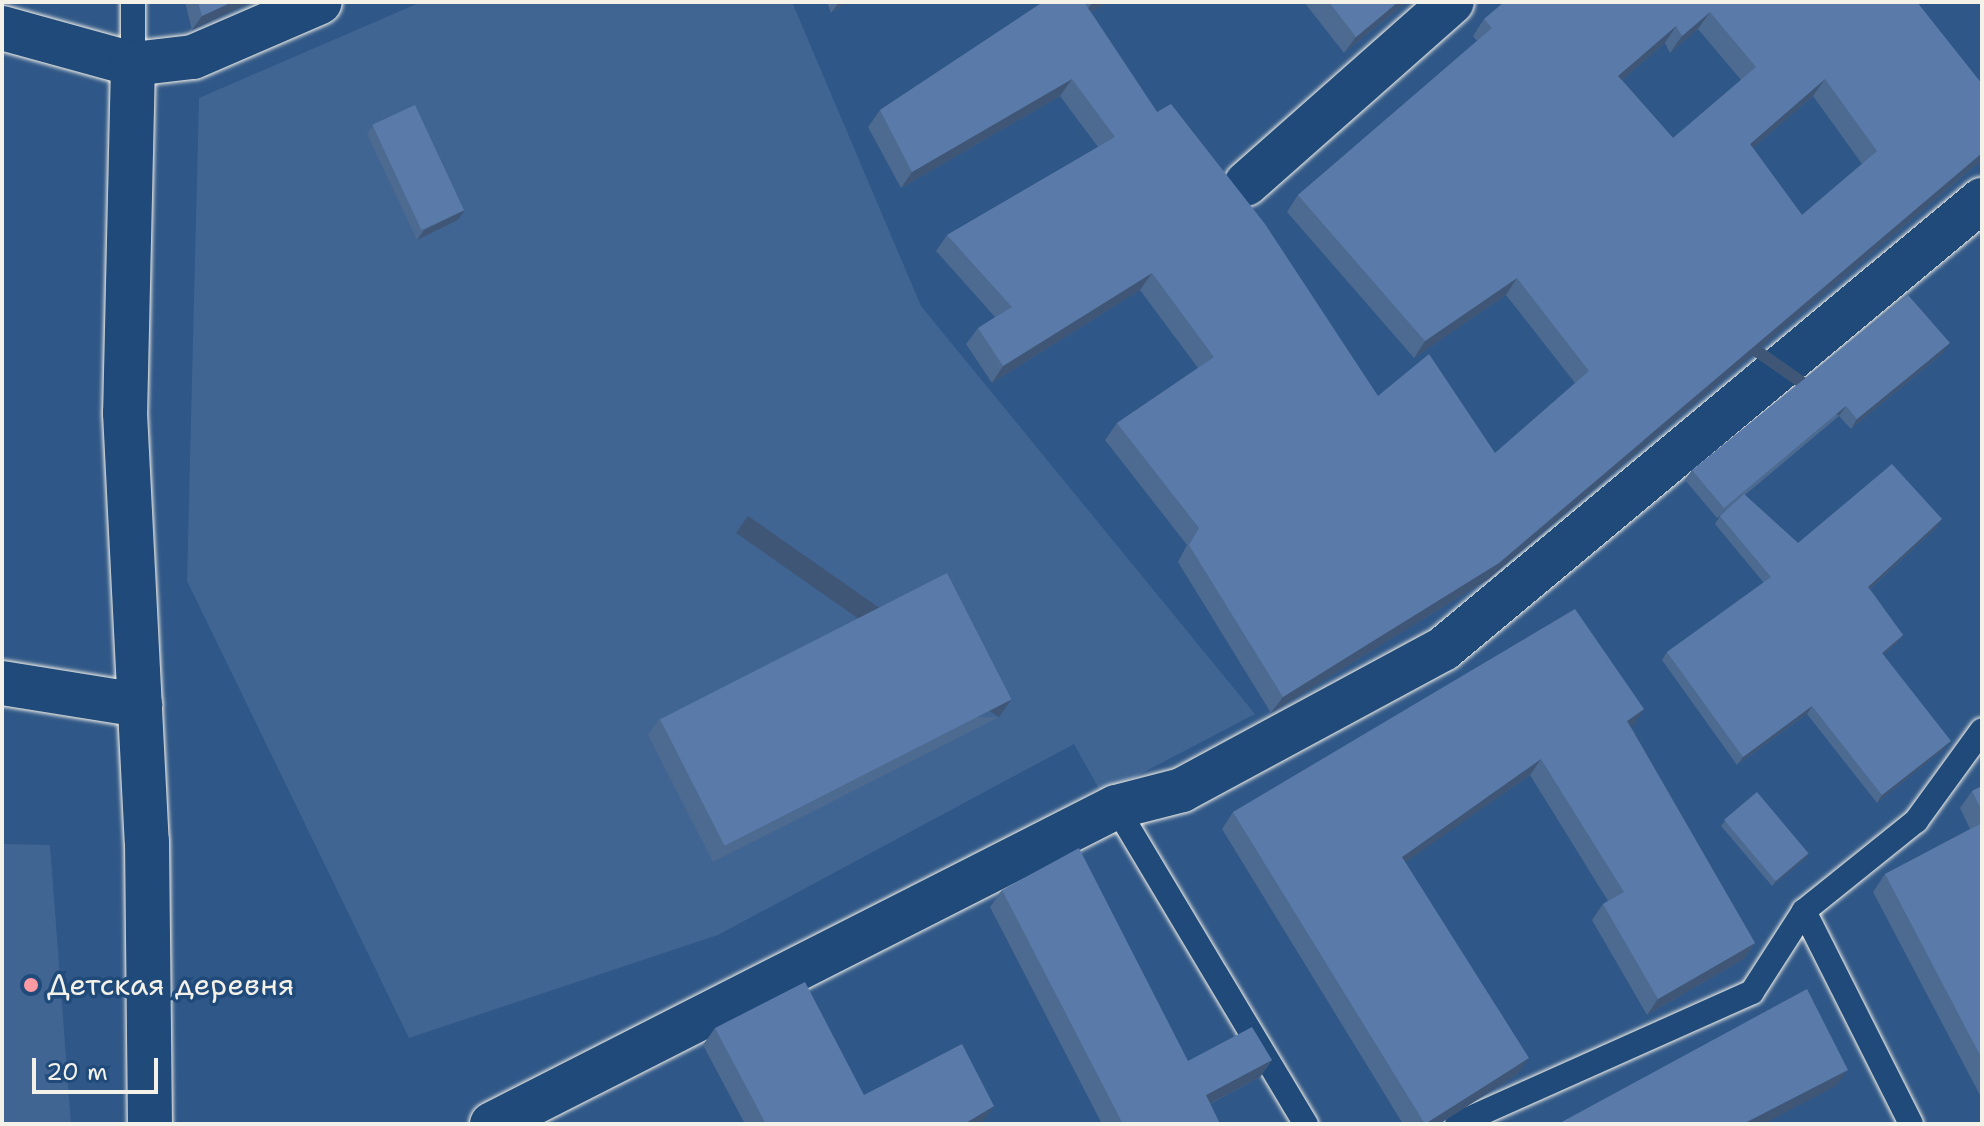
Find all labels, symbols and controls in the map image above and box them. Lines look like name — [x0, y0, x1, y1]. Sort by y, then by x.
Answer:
place label: Детская деревня — [47, 967, 294, 1003]
marker: Детская деревня — [22, 976, 40, 994]
scale bar — [36, 1042, 162, 1092]
text: 20 m — [46, 1056, 108, 1088]

